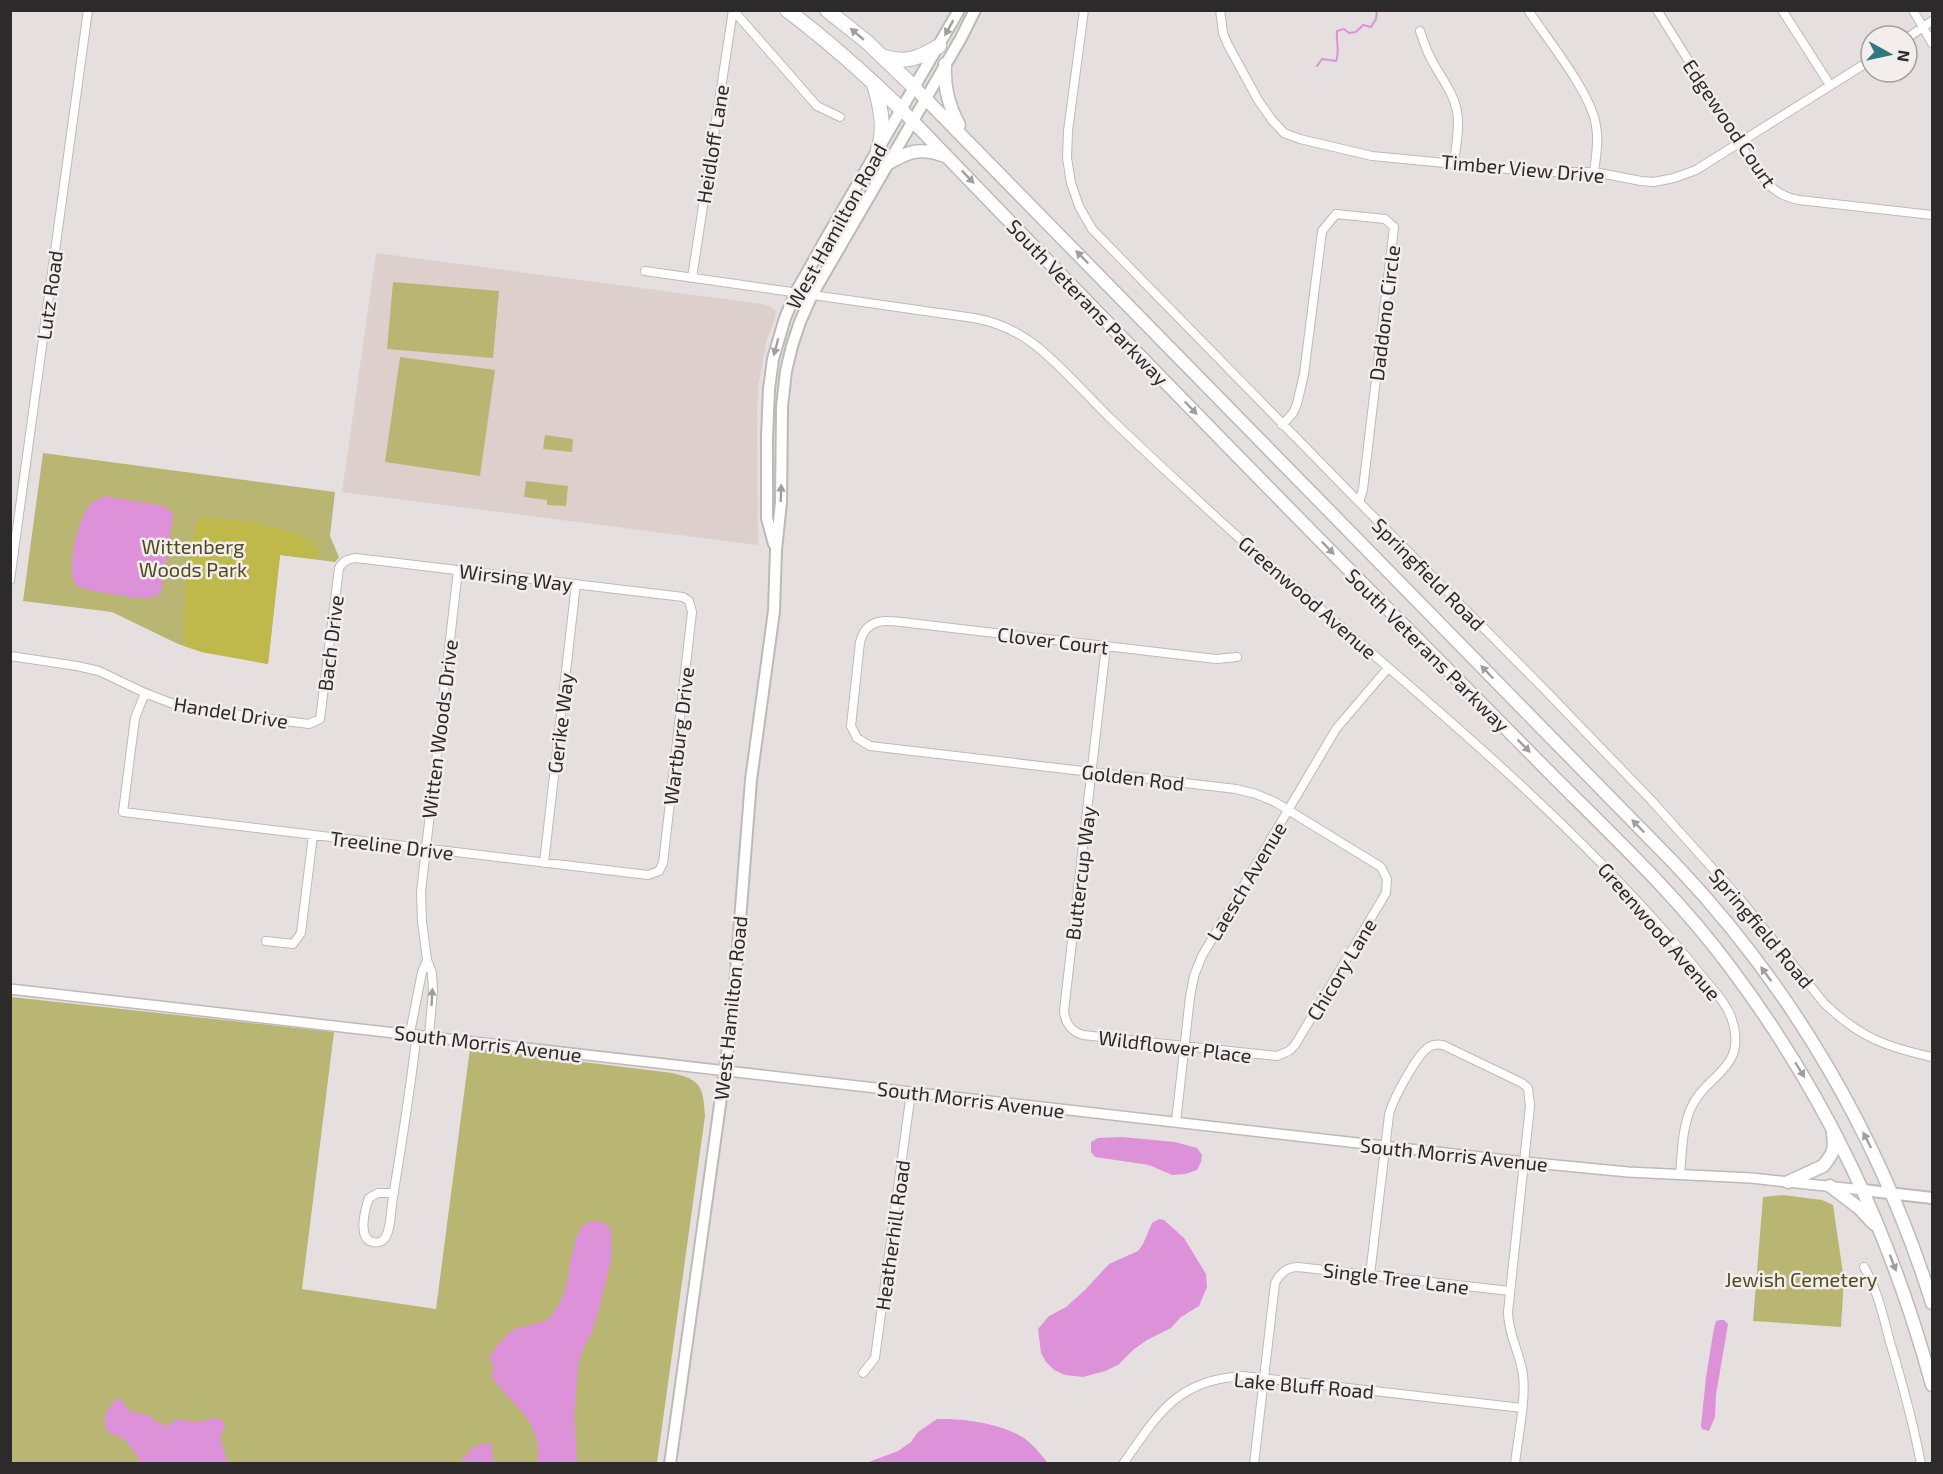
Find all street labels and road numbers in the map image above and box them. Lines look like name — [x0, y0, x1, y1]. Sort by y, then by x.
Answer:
street label: Edgewood Court — [1678, 54, 1782, 192]
street label: Heidloff Lane — [691, 83, 733, 205]
street label: West Hamilton Road — [781, 139, 891, 313]
street label: Timber View Drive — [1440, 149, 1606, 187]
street label: South Veterans Parkway — [1002, 214, 1174, 390]
street label: Daddono Circle — [1364, 244, 1404, 382]
street label: Lutz Road — [31, 249, 67, 341]
street label: Springfield Road — [1368, 513, 1490, 635]
street label: Greenwood Avenue — [1234, 531, 1382, 663]
street label: Wirsing Way — [458, 558, 575, 596]
street label: South Veterans Parkway — [1341, 563, 1515, 737]
street label: Bach Drive — [312, 594, 348, 692]
street label: Clover Court — [996, 621, 1110, 659]
street label: Witten Woods Drive — [416, 638, 462, 820]
street label: Wartburg Drive — [658, 665, 698, 807]
street label: Gerike Way — [542, 671, 578, 775]
street label: Handel Drive — [172, 691, 290, 733]
street label: Golden Rod — [1080, 759, 1186, 795]
street label: Buttercup Way — [1060, 804, 1100, 941]
street label: Laesch Avenue — [1201, 817, 1291, 945]
street label: Treeline Drive — [329, 826, 455, 864]
street label: Greenwood Avenue — [1594, 857, 1726, 1005]
street label: Springfield Road — [1705, 863, 1819, 993]
street label: Chicory Lane — [1301, 913, 1381, 1025]
street label: West Hamilton Road — [708, 915, 752, 1101]
street label: South Morris Avenue — [393, 1020, 583, 1066]
street label: Wildflower Place — [1097, 1025, 1253, 1067]
street label: South Morris Avenue — [876, 1076, 1066, 1122]
street label: South Morris Avenue — [1359, 1132, 1549, 1176]
street label: Heatherhill Road — [870, 1158, 914, 1312]
street label: Single Tree Lane — [1322, 1257, 1470, 1299]
street label: Lake Bluff Road — [1233, 1367, 1375, 1403]

